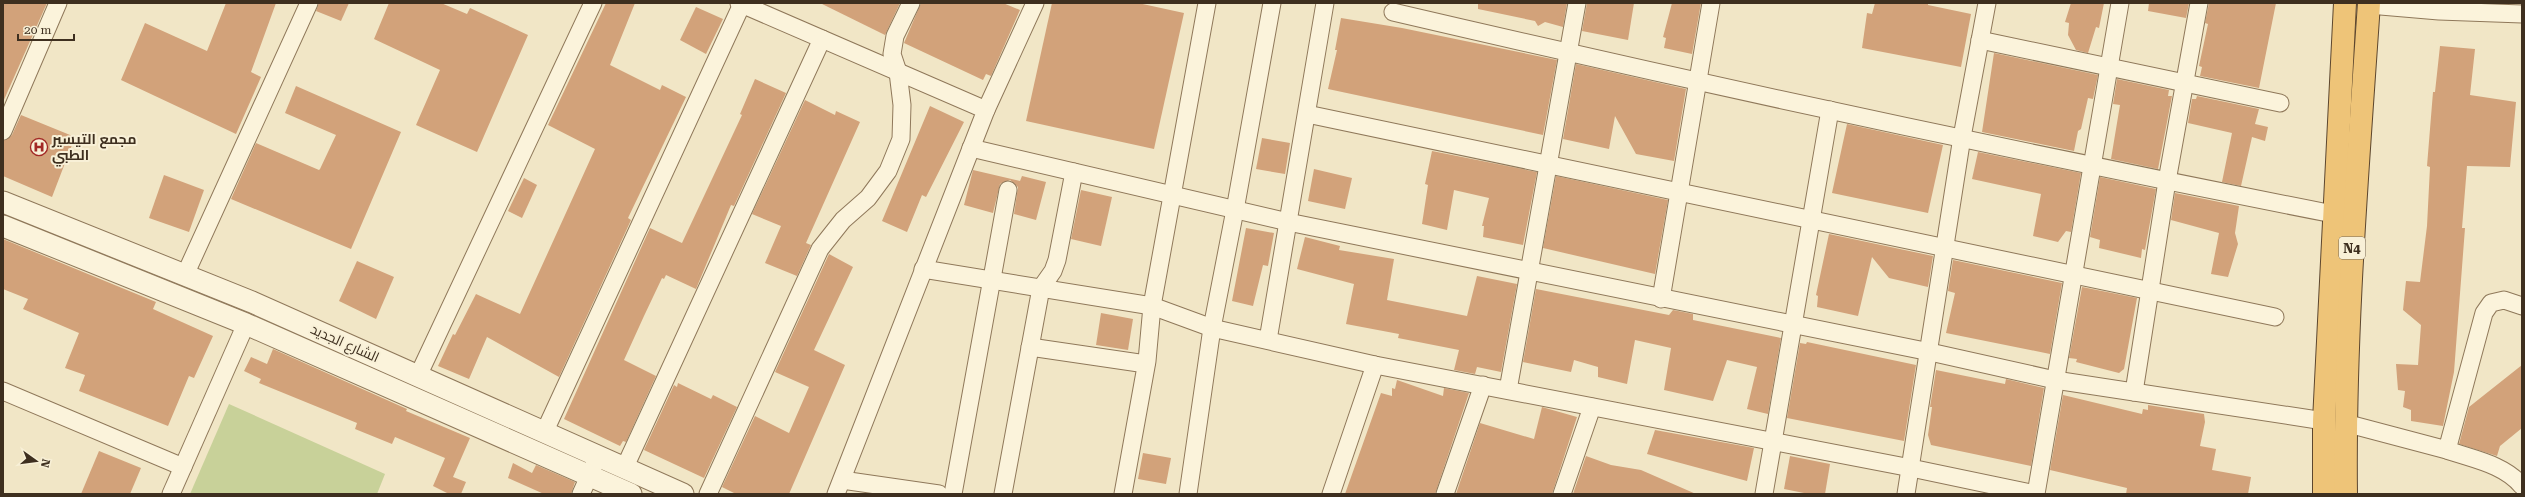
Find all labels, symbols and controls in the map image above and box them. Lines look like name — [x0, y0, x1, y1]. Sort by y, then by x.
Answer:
scale bar — [18, 16, 74, 42]
text: 20 m — [24, 23, 51, 37]
place label: مجمع التيسير الطبي — [51, 131, 136, 167]
hospital icon: مجمع التيسير الطبي — [29, 137, 49, 157]
road number: N4 — [2339, 237, 2365, 259]
street label: الشارع الجديد — [308, 321, 382, 366]
north arrow — [16, 441, 56, 481]
text: N — [38, 458, 53, 469]

